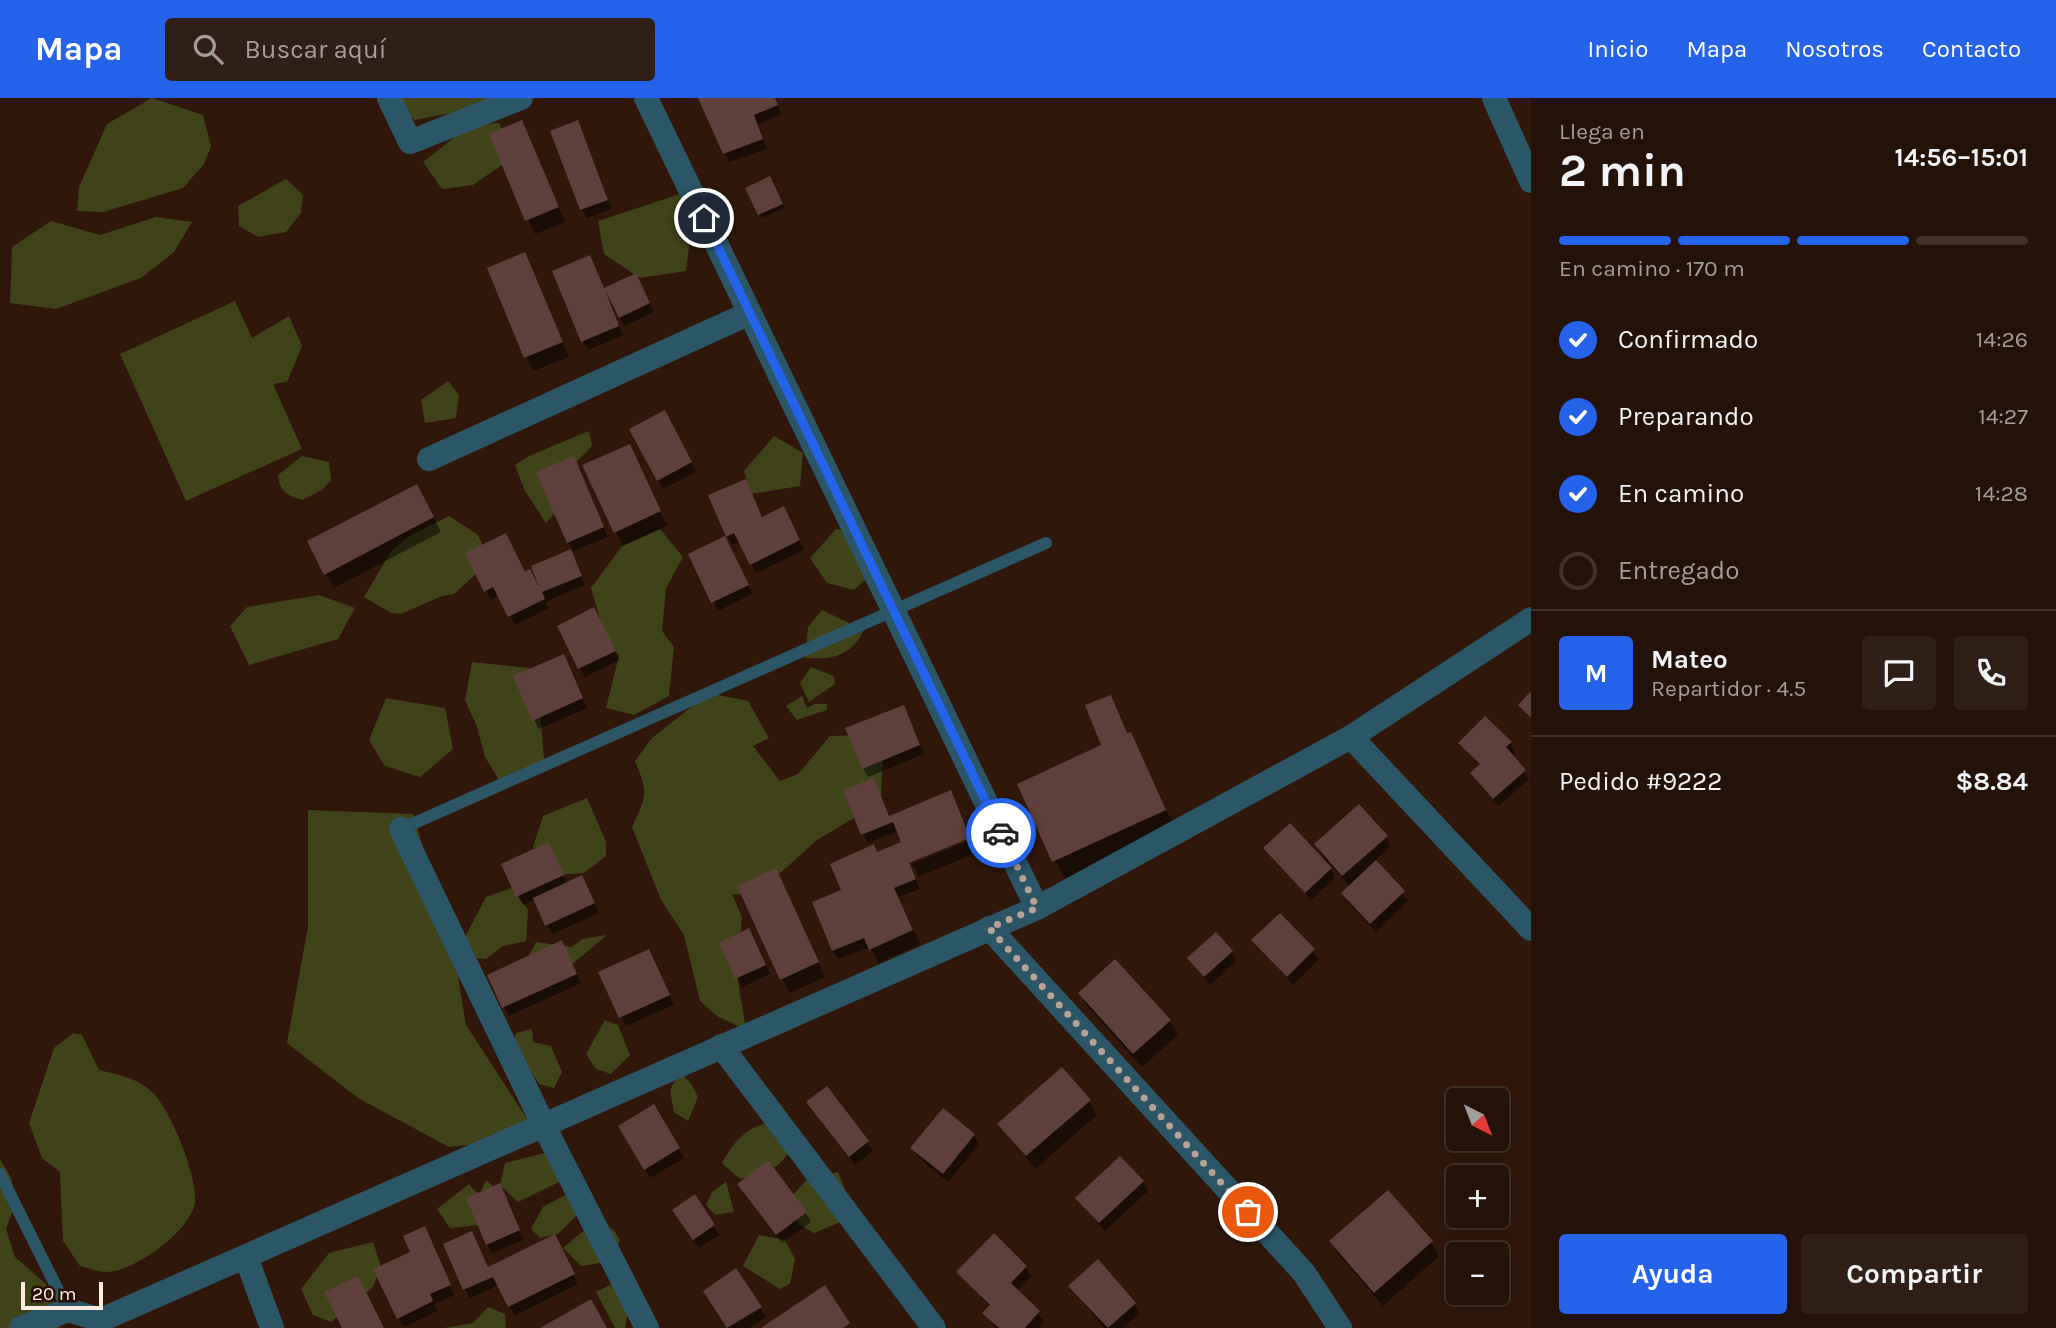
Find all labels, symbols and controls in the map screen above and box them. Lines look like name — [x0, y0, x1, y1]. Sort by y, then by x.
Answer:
search box — [165, 18, 655, 81]
text: Mapa — [35, 30, 123, 68]
icon: search — [189, 30, 227, 68]
text: Buscar aquí — [245, 34, 386, 65]
text: Inicio — [1587, 35, 1648, 63]
text: Mapa — [1686, 35, 1747, 63]
text: Nosotros — [1785, 35, 1884, 63]
text: Contacto — [1922, 35, 2021, 63]
text: Llega en — [1559, 118, 1645, 145]
text: 14:56–15:01 — [1895, 142, 2028, 173]
text: 2 min — [1559, 144, 1686, 198]
pin — [674, 188, 734, 248]
icon: home — [685, 199, 723, 237]
text: En camino · 170 m — [1559, 255, 1745, 282]
icon: check — [1559, 321, 1597, 359]
text: Confirmado — [1618, 324, 1758, 355]
text: 14:26 — [1976, 326, 2028, 353]
icon: check — [1559, 398, 1597, 436]
text: Preparando — [1618, 401, 1754, 432]
text: 14:27 — [1978, 403, 2028, 430]
icon: check — [1559, 475, 1597, 513]
text: En camino — [1618, 478, 1744, 509]
text: 14:28 — [1975, 480, 2028, 507]
text: Entregado — [1618, 555, 1739, 586]
button: chat — [1862, 636, 1936, 710]
button: phone — [1954, 636, 2028, 710]
text: Mateo — [1651, 644, 1728, 675]
text: M — [1585, 658, 1607, 689]
text: Repartidor · 4.5 — [1651, 675, 1806, 702]
text: Pedido #9222 — [1559, 766, 1722, 797]
text: $8.84 — [1955, 766, 2028, 797]
courier — [966, 798, 1036, 868]
icon: car — [982, 814, 1020, 852]
north arrow — [1446, 1088, 1508, 1152]
map controls — [1446, 1088, 1509, 1305]
button: + — [1446, 1165, 1509, 1228]
pin — [1218, 1182, 1278, 1242]
icon: bag — [1229, 1193, 1267, 1231]
button: Ayuda — [1559, 1234, 1787, 1314]
button: Compartir — [1801, 1234, 2028, 1314]
button: − — [1446, 1242, 1509, 1305]
scale bar — [21, 1279, 103, 1311]
text: 20 m — [32, 1283, 77, 1305]

